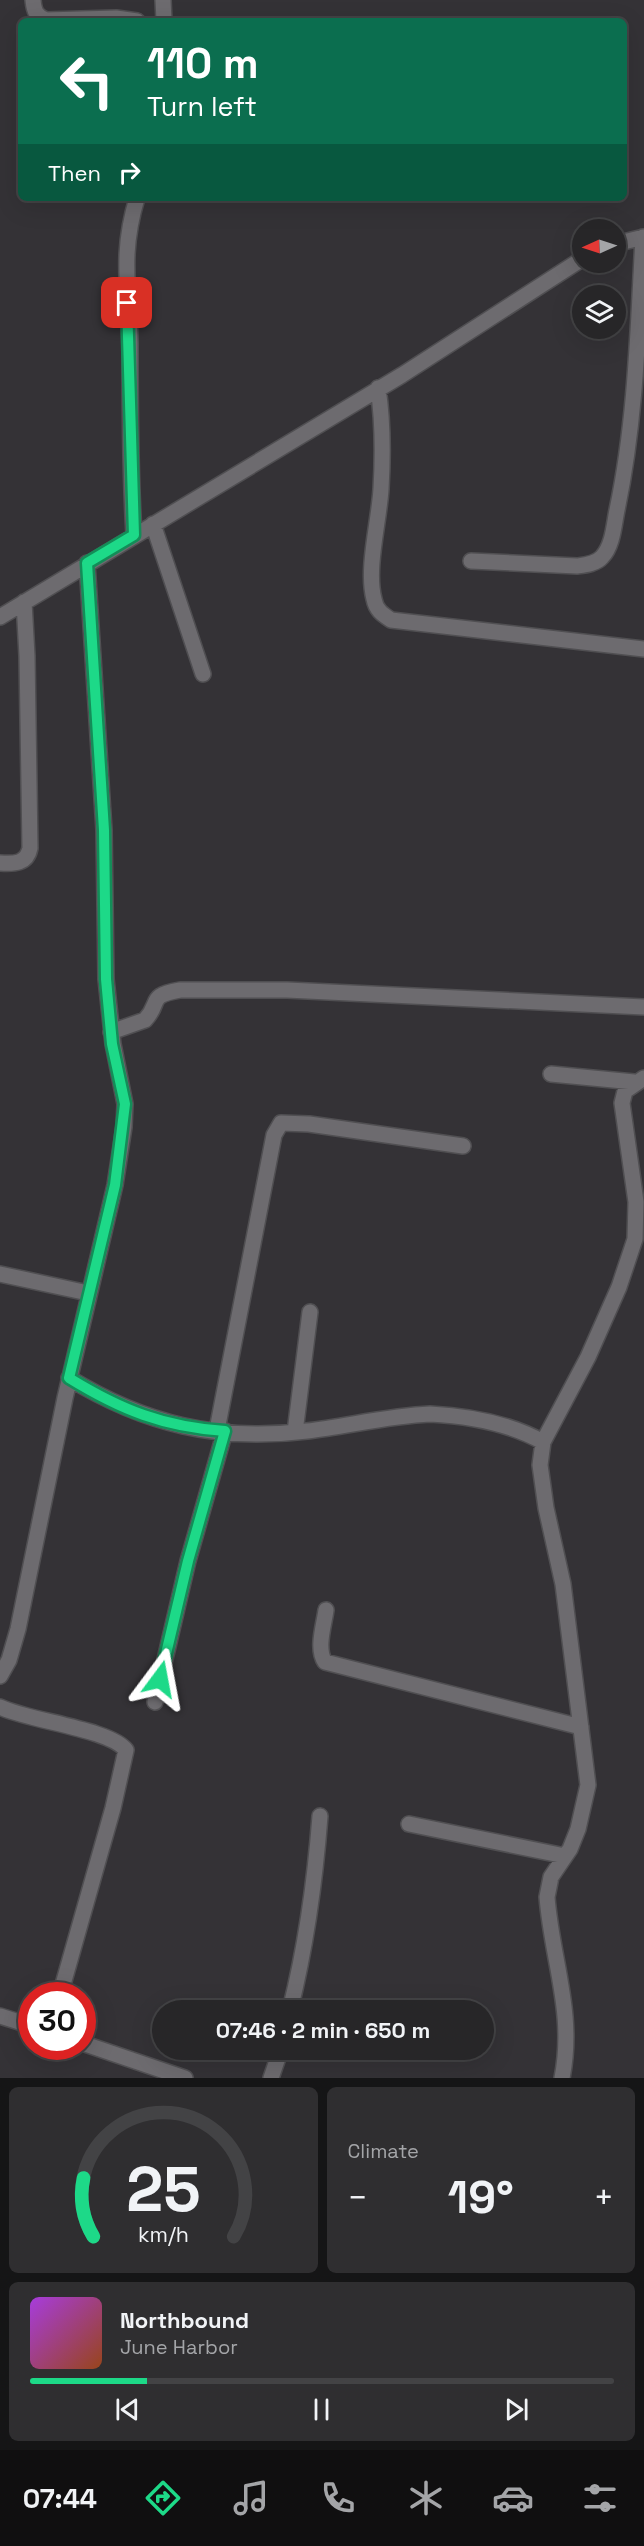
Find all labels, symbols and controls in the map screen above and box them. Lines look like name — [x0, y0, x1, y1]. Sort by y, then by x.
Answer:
text: 110 m — [147, 37, 259, 90]
icon: left — [48, 42, 126, 120]
text: Turn left — [147, 89, 257, 124]
icon: right — [113, 156, 146, 189]
text: Then — [48, 159, 101, 187]
north arrow — [572, 219, 626, 273]
map controls — [572, 219, 626, 339]
pin — [101, 277, 152, 328]
button: layers — [572, 285, 626, 339]
icon: arrive — [110, 286, 143, 319]
position arrow — [128, 1647, 192, 1711]
speed limit sign: 30 — [18, 1982, 96, 2060]
text: 07:46 · 2 min · 650 m — [216, 2016, 430, 2044]
text: Climate — [348, 2138, 419, 2164]
text: 25 — [126, 2150, 200, 2229]
text: 19° — [448, 2169, 514, 2226]
text: − — [348, 2177, 368, 2219]
text: + — [594, 2177, 614, 2219]
text: km/h — [138, 2221, 189, 2248]
text: Northbound — [120, 2306, 249, 2334]
text: June Harbor — [120, 2334, 238, 2360]
icon: previous — [111, 2393, 144, 2426]
icon: pause — [305, 2393, 338, 2426]
icon: next — [500, 2393, 533, 2426]
icon: directions — [142, 2477, 184, 2519]
icon: music — [230, 2477, 272, 2519]
icon: phone — [317, 2477, 359, 2519]
icon: climate — [405, 2477, 447, 2519]
icon: car — [492, 2477, 534, 2519]
icon: filters — [579, 2477, 621, 2519]
text: 07:44 — [23, 2481, 97, 2516]

